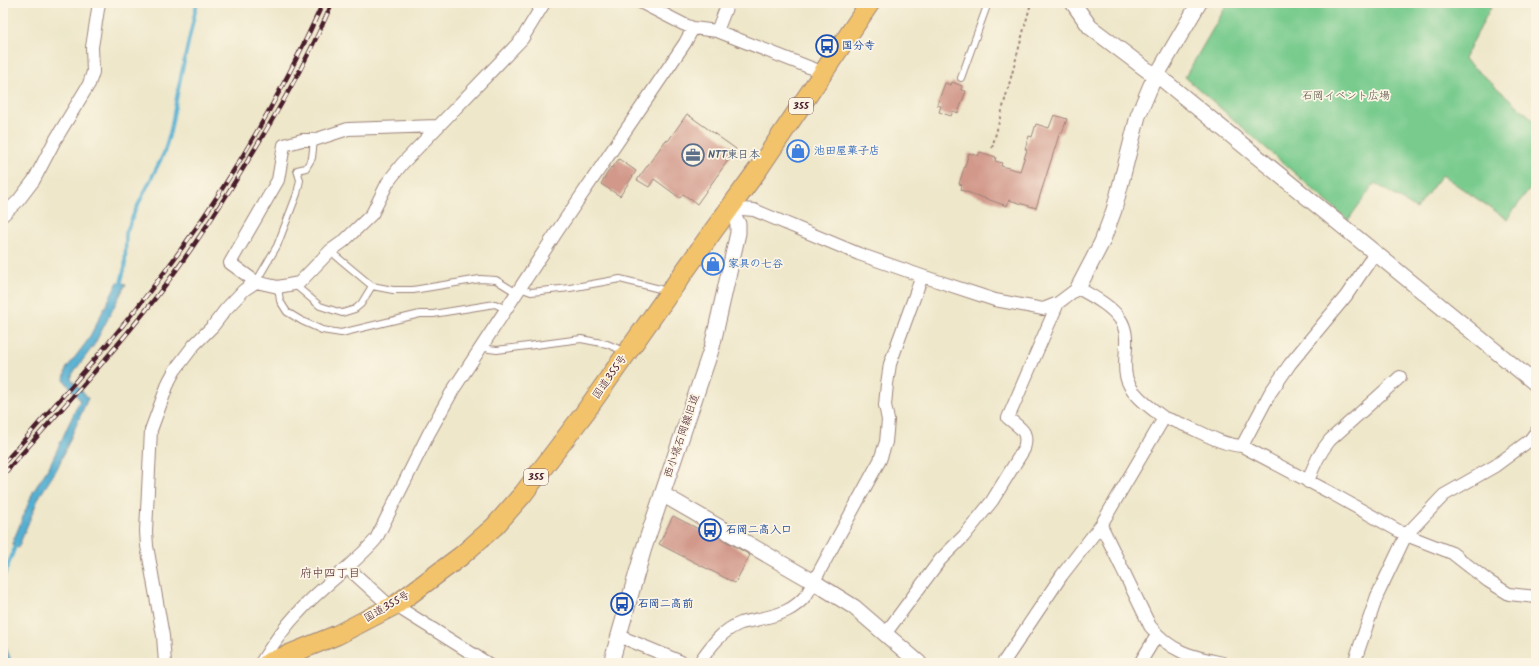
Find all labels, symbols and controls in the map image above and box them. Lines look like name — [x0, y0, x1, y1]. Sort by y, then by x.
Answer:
bus stop icon: 国分寺 — [814, 33, 840, 59]
place label: 国分寺 — [842, 37, 875, 55]
park label: 石岡イベント広場 — [1302, 87, 1390, 105]
road number: 355 — [789, 98, 813, 114]
shop icon: 池田屋菓子店 — [785, 138, 811, 164]
office icon: NTT東日本 — [680, 142, 706, 168]
place label: 池田屋菓子店 — [814, 142, 880, 160]
place label: NTT東日本 — [708, 146, 760, 164]
shop icon: 家具の七谷 — [700, 251, 726, 277]
place label: 家具の七谷 — [728, 255, 783, 273]
street label: 国道355号 — [588, 351, 632, 403]
street label: 西小塙石岡線旧道 — [659, 391, 705, 481]
road number: 355 — [524, 469, 548, 485]
bus stop icon: 石岡二高入口 — [697, 517, 723, 543]
place label: 石岡二高入口 — [726, 521, 792, 539]
district label: 府中四丁目 — [300, 564, 360, 583]
street label: 国道355号 — [360, 586, 414, 628]
bus stop icon: 石岡二高前 — [609, 591, 635, 617]
place label: 石岡二高前 — [638, 595, 693, 613]

